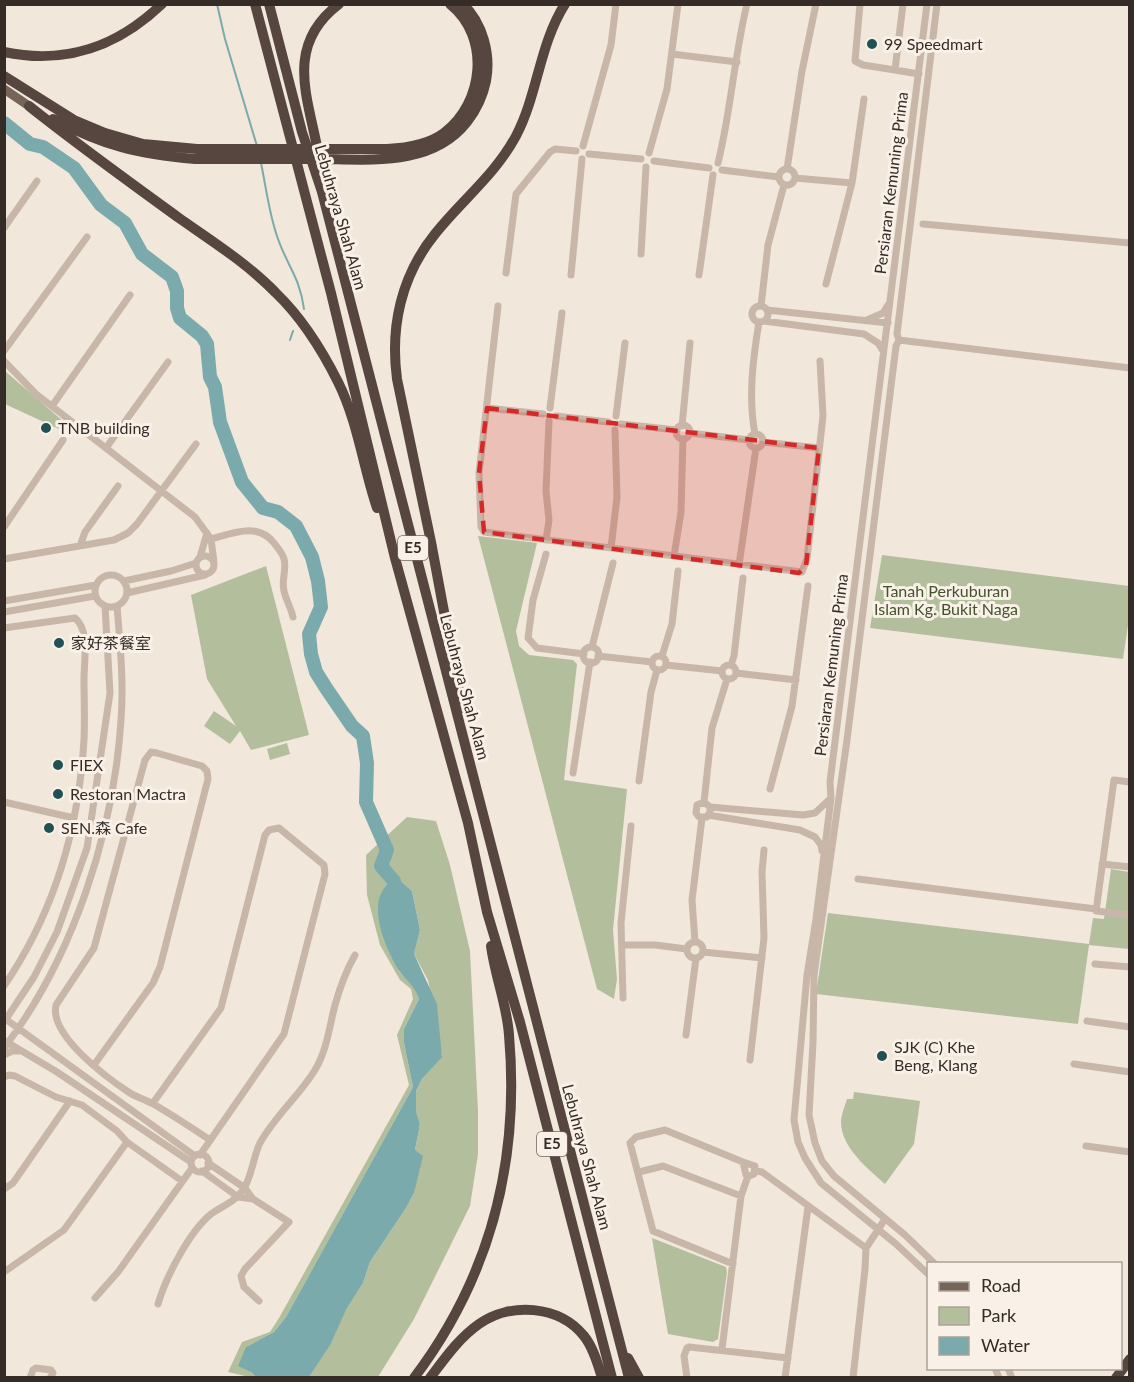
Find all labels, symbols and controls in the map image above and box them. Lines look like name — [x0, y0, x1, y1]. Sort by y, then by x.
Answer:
place label: 99 Speedmart — [884, 34, 983, 53]
marker: 99 Speedmart — [865, 37, 879, 51]
street label: Persiaran Kemuning Prima — [870, 91, 911, 275]
street label: Lebuhraya Shah Alam — [312, 142, 371, 292]
place label: TNB building — [58, 418, 150, 437]
marker: TNB building — [39, 421, 53, 435]
road number: E5 — [398, 536, 428, 560]
street label: Persiaran Kemuning Prima — [810, 573, 851, 757]
park label: Tanah Perkuburan Islam Kg. Bukit Naga — [874, 581, 1018, 618]
street label: Lebuhraya Shah Alam — [437, 612, 494, 762]
place label: 家好茶餐室 — [71, 633, 151, 652]
marker: 家好茶餐室 — [52, 636, 66, 650]
place label: FIEX — [70, 755, 104, 774]
marker: FIEX — [51, 758, 65, 772]
place label: Restoran Mactra — [70, 784, 186, 803]
marker: Restoran Mactra — [51, 787, 65, 801]
place label: SEN.森 Cafe — [61, 818, 147, 837]
marker: SEN.森 Cafe — [42, 821, 56, 835]
place label: SJK (C) Khe Beng, Klang — [894, 1037, 977, 1074]
marker: SJK (C) Khe Beng, Klang — [875, 1049, 889, 1063]
street label: Lebuhraya Shah Alam — [559, 1082, 616, 1232]
road number: E5 — [537, 1132, 567, 1156]
legend — [927, 1262, 1122, 1370]
text: Road — [981, 1274, 1021, 1296]
text: Park — [981, 1304, 1017, 1326]
text: Water — [981, 1334, 1030, 1356]

